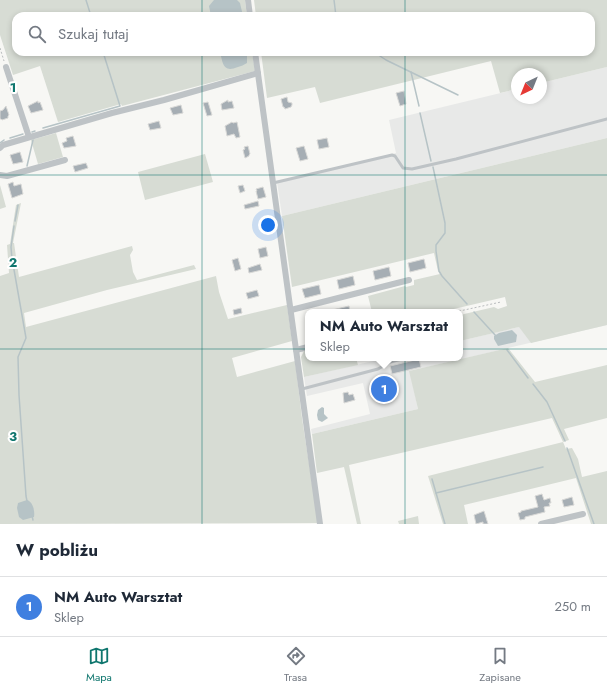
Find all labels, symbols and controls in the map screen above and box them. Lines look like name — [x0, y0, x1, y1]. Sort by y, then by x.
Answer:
search box — [12, 12, 595, 56]
icon: search — [26, 23, 48, 45]
text: Szukaj tutaj — [58, 23, 129, 45]
north arrow — [511, 68, 547, 104]
text: 1 — [10, 78, 16, 97]
your location — [258, 215, 278, 235]
text: 2 — [9, 253, 17, 272]
popup — [305, 309, 463, 361]
text: NM Auto Warsztat — [320, 315, 448, 337]
text: Sklep — [320, 337, 350, 356]
pin: 1 — [371, 374, 397, 404]
text: 3 — [9, 427, 17, 446]
text: W pobliżu — [16, 538, 98, 562]
text: NM Auto Warsztat — [54, 586, 182, 608]
text: 1 — [26, 597, 32, 616]
text: 250 m — [554, 597, 591, 616]
text: Sklep — [54, 608, 84, 627]
tab: Mapa — [86, 645, 112, 685]
tab: Trasa — [284, 645, 307, 685]
tab: Zapisane — [479, 645, 521, 685]

